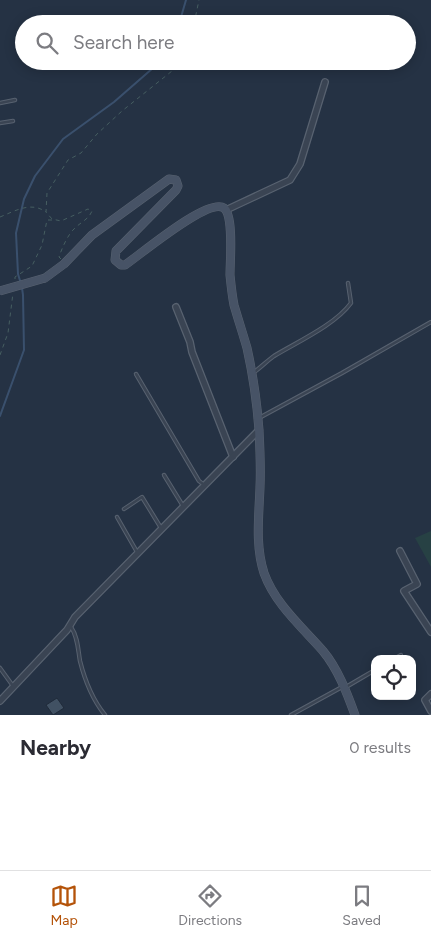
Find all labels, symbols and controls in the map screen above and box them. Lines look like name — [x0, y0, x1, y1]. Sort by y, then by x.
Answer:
search box — [15, 15, 416, 70]
icon: search — [33, 29, 61, 57]
text: Search here — [73, 31, 175, 54]
map controls — [371, 655, 416, 700]
button: locate — [371, 655, 416, 700]
text: Nearby — [20, 735, 91, 760]
text: 0 results — [349, 738, 411, 757]
tab: Map — [50, 882, 78, 929]
tab: Directions — [178, 882, 242, 929]
tab: Saved — [342, 882, 381, 929]

